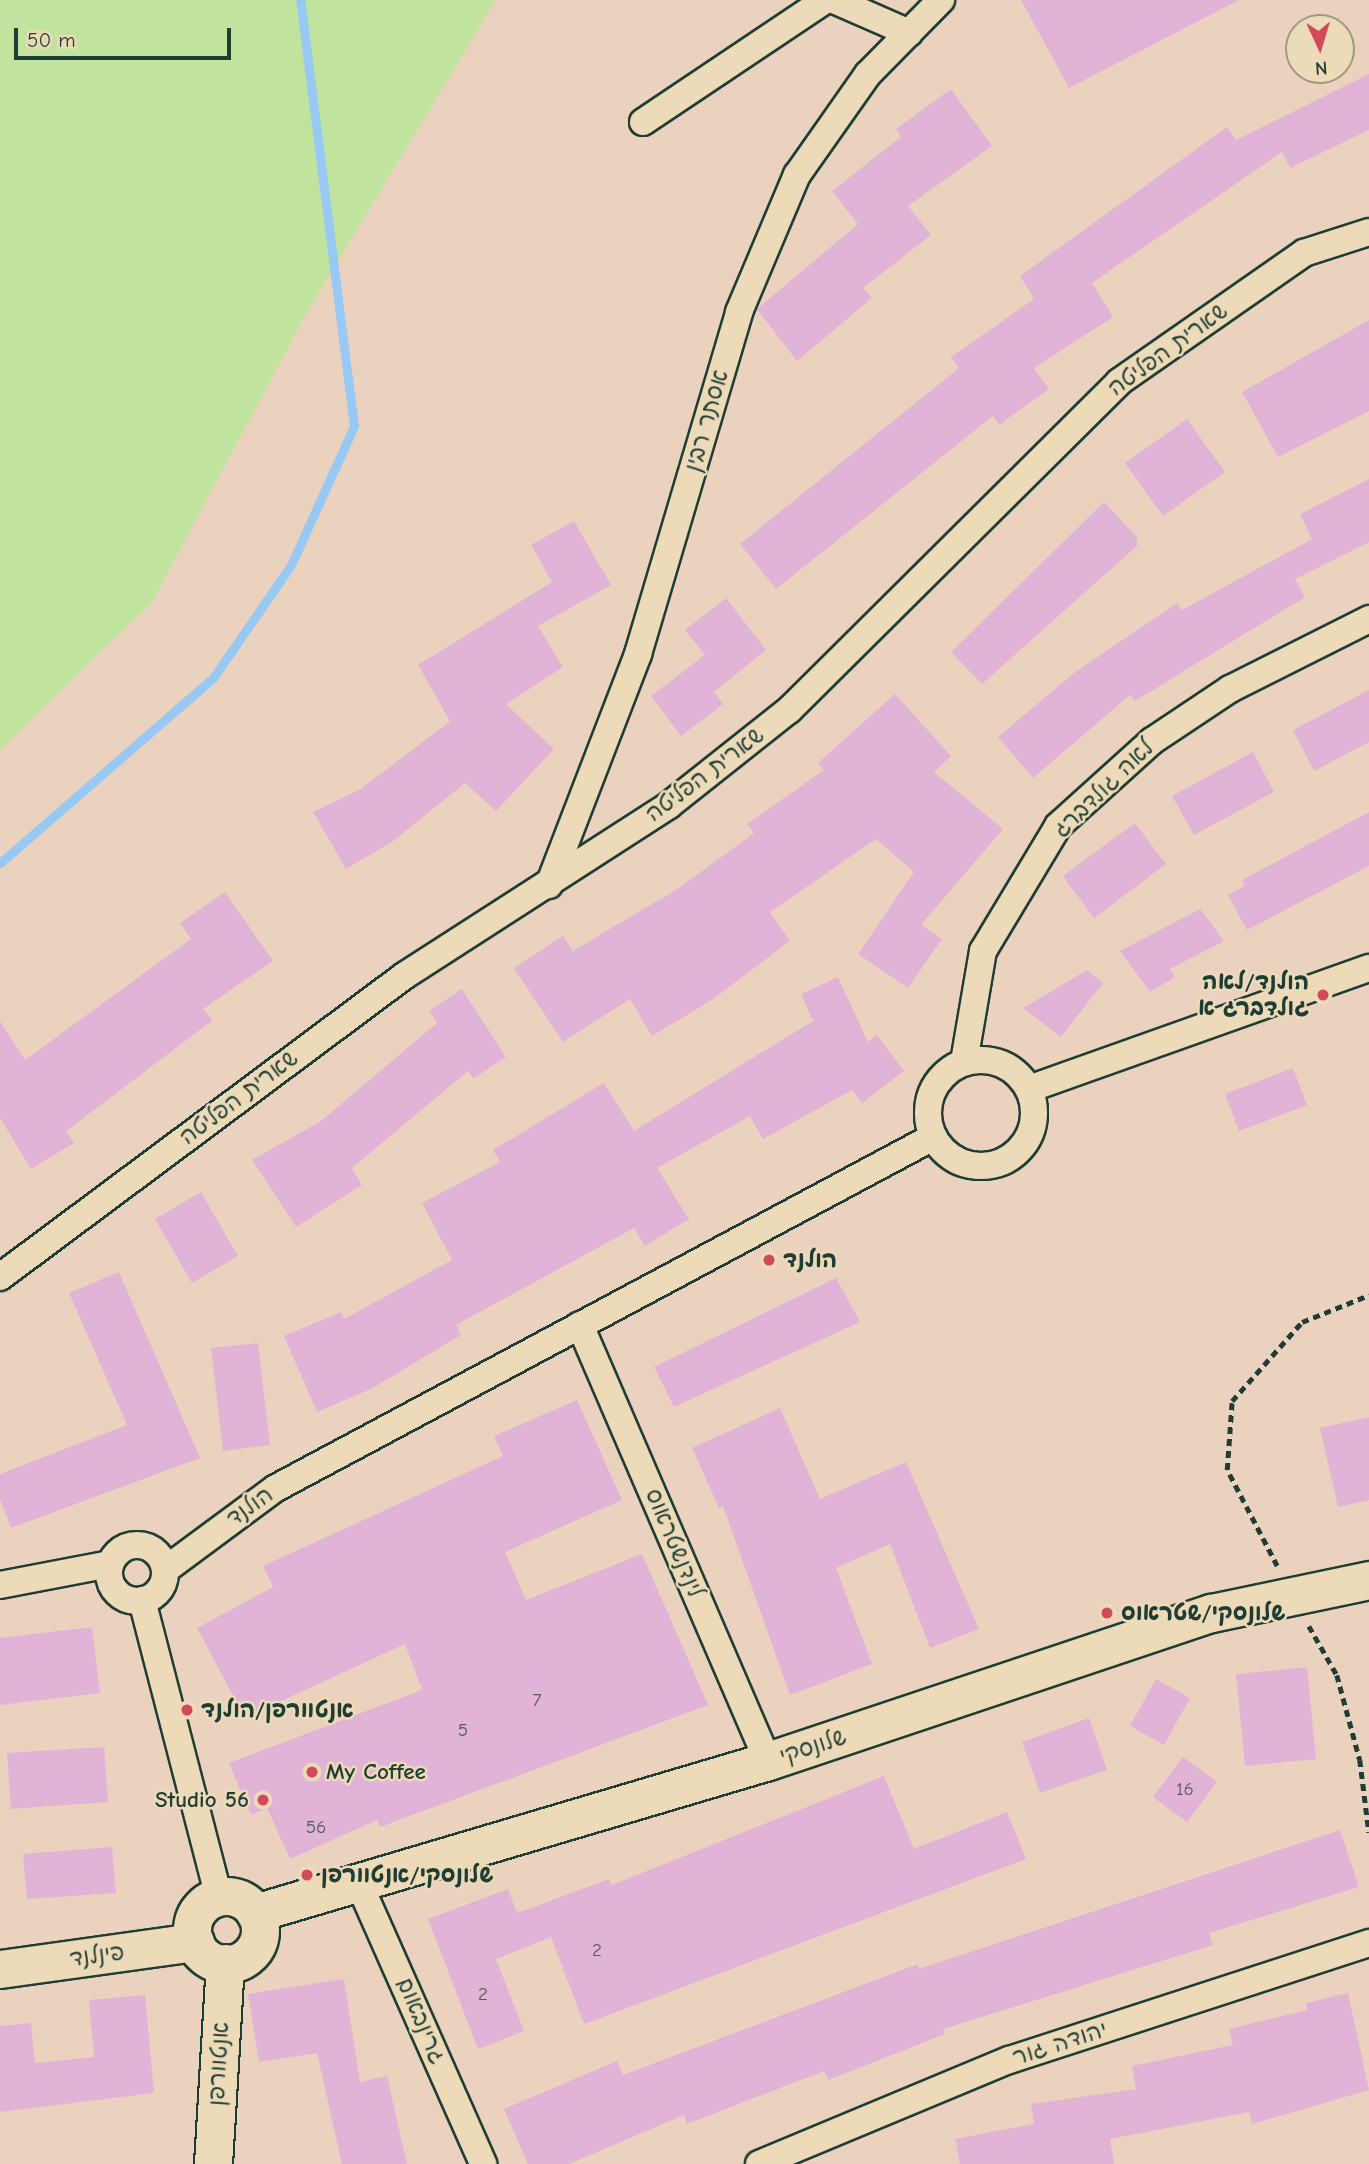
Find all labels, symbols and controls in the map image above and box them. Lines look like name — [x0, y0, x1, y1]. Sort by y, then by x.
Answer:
scale bar — [18, 14, 234, 58]
north arrow — [1285, 14, 1355, 84]
text: 50 m — [27, 28, 76, 52]
text: N — [1314, 57, 1328, 79]
street label: שארית הפליטה — [1103, 298, 1233, 402]
street label: אסתר רבין — [679, 367, 735, 475]
street label: שארית הפליטה — [641, 722, 769, 828]
street label: לאה גולדברג — [1048, 734, 1160, 844]
place label: הולנד/לאה גולדברג א — [1198, 968, 1309, 1022]
marker: הולנד/לאה גולדברג א — [1315, 987, 1331, 1003]
street label: שארית הפליטה — [175, 1045, 303, 1151]
place label: הולנד — [783, 1246, 837, 1274]
marker: הולנד — [761, 1252, 777, 1268]
street label: הולנד — [221, 1481, 279, 1533]
street label: לינדנשטראוס — [639, 1485, 709, 1601]
place label: שלונסקי/שטראוס — [1121, 1599, 1285, 1627]
marker: שלונסקי/שטראוס — [1099, 1605, 1115, 1621]
house number: 7 — [533, 1690, 541, 1712]
place label: אנטוורפן/הולנד — [201, 1696, 354, 1724]
marker: אנטוורפן/הולנד — [179, 1702, 195, 1718]
house number: 5 — [458, 1720, 468, 1742]
street label: שלונסקי — [776, 1723, 850, 1771]
place label: My Coffee — [326, 1758, 426, 1786]
marker: My Coffee — [304, 1764, 320, 1780]
house number: 16 — [1176, 1779, 1194, 1801]
place label: Studio 56 — [155, 1786, 249, 1814]
marker: Studio 56 — [255, 1792, 271, 1808]
house number: 56 — [306, 1817, 326, 1839]
place label: שלונסקי/אנטוורפן — [321, 1861, 493, 1889]
marker: שלונסקי/אנטוורפן — [299, 1867, 315, 1883]
street label: פינלנד — [68, 1939, 126, 1973]
house number: 2 — [592, 1940, 602, 1962]
street label: גרינבאום — [390, 1974, 452, 2068]
house number: 2 — [478, 1984, 488, 2006]
street label: יהודה גור — [1009, 2016, 1111, 2072]
street label: אנטוורפן — [203, 2021, 235, 2107]

